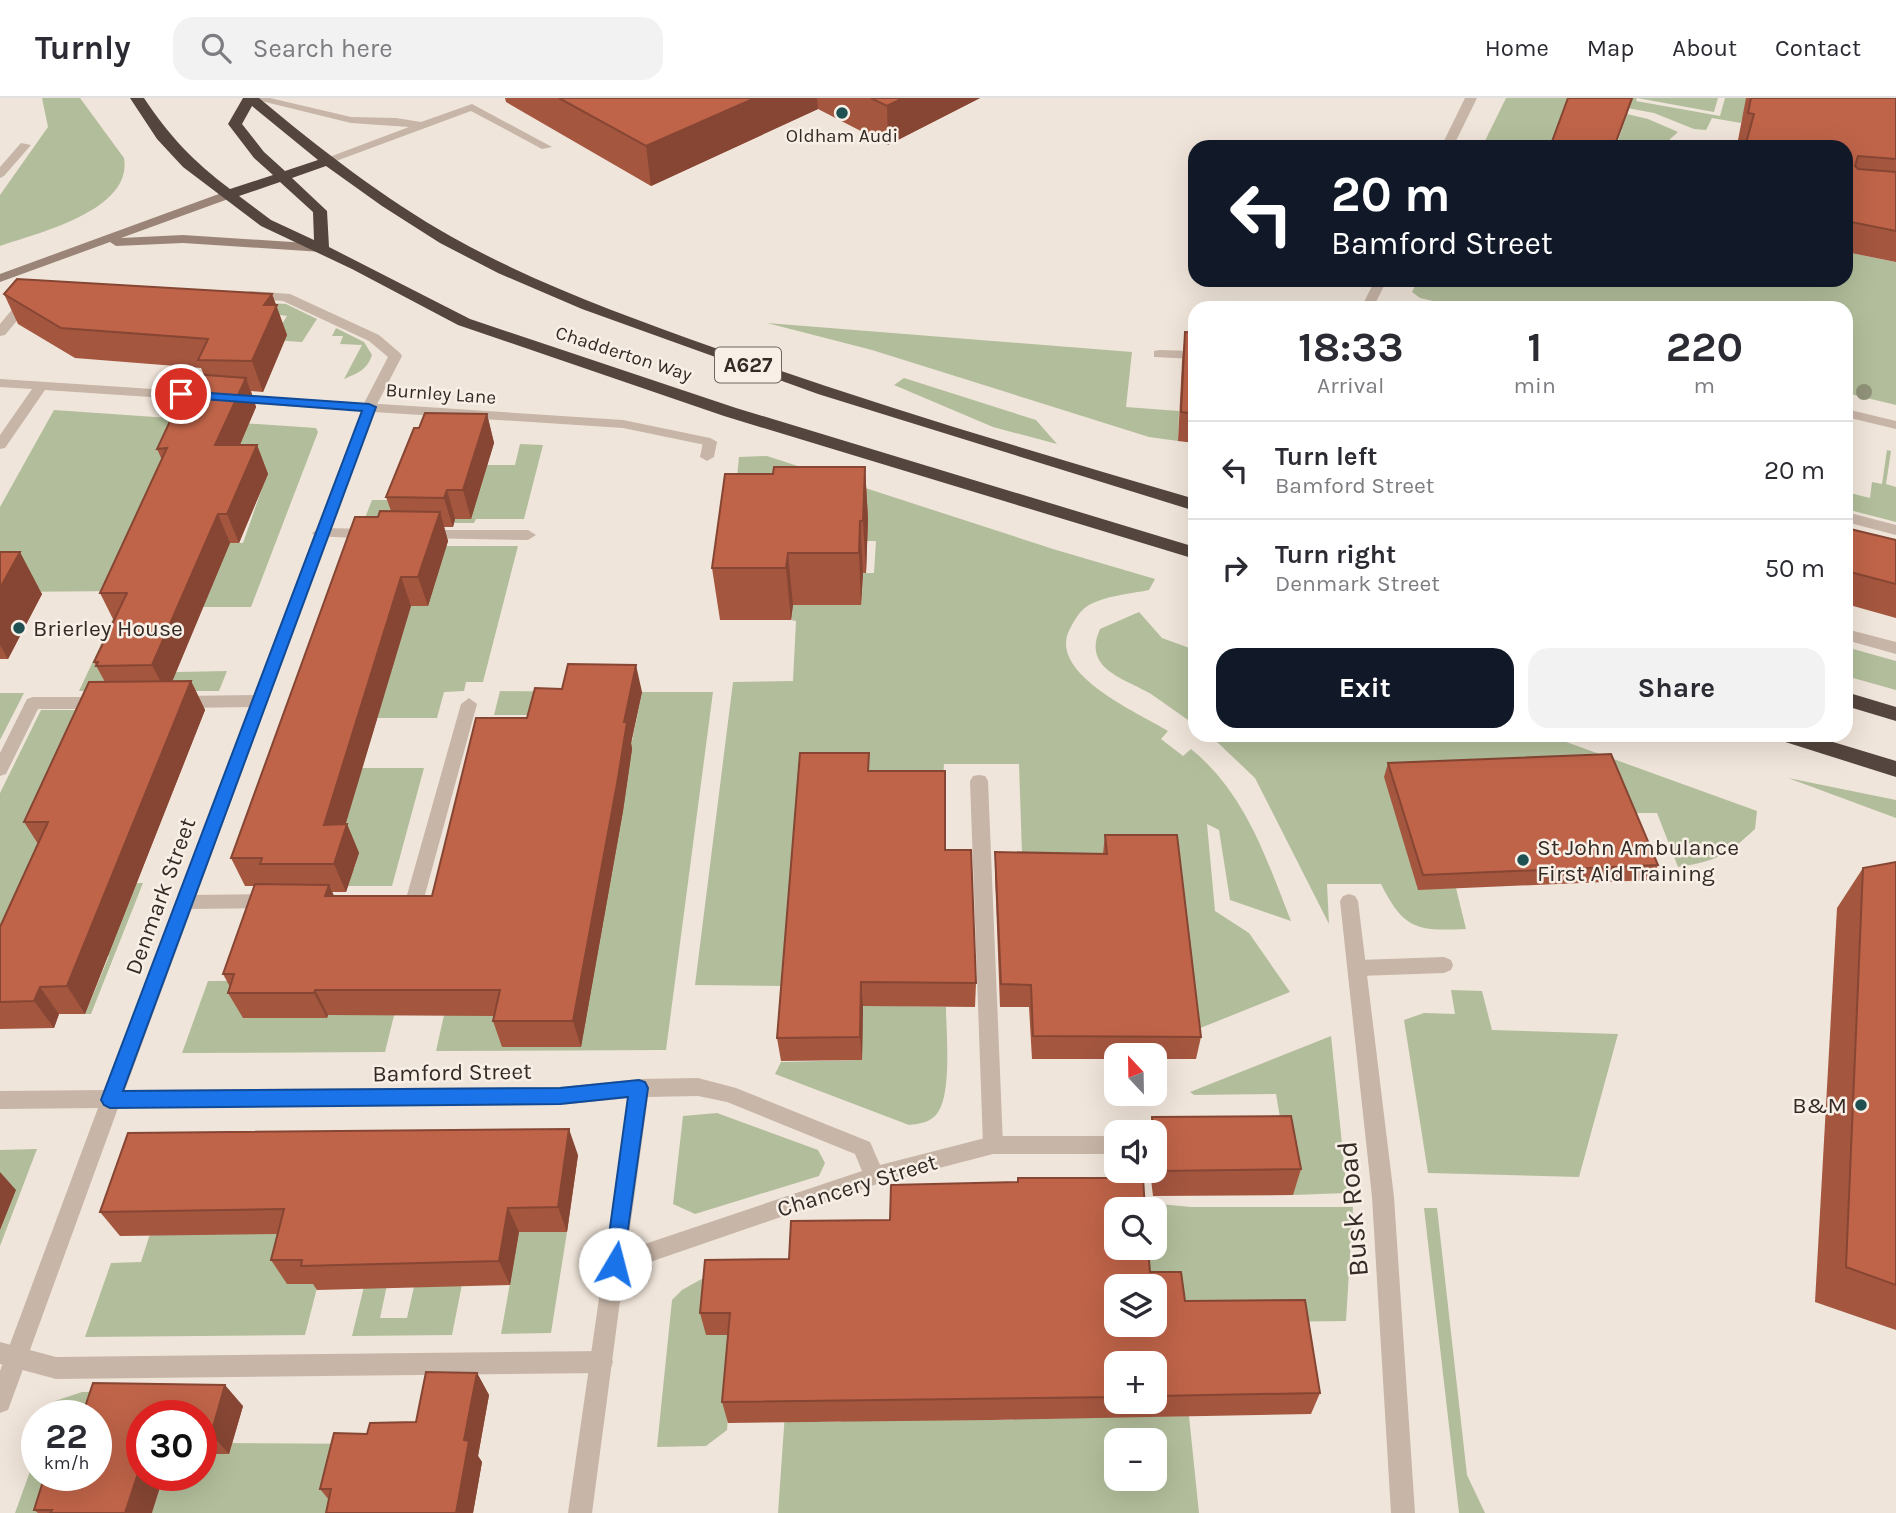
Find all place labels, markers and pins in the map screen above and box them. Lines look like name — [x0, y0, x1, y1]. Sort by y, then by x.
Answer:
marker: Oldham Audi — [834, 105, 850, 121]
place label: Oldham Audi — [786, 125, 898, 147]
pin — [151, 364, 211, 424]
place label: Brierley House — [33, 615, 183, 642]
marker: Brierley House — [11, 620, 27, 636]
place label: St John Ambulance First Aid Training — [1537, 834, 1739, 887]
marker: St John Ambulance First Aid Training — [1515, 852, 1531, 868]
place label: B&M — [1792, 1092, 1847, 1119]
marker: B&M — [1853, 1097, 1869, 1113]

